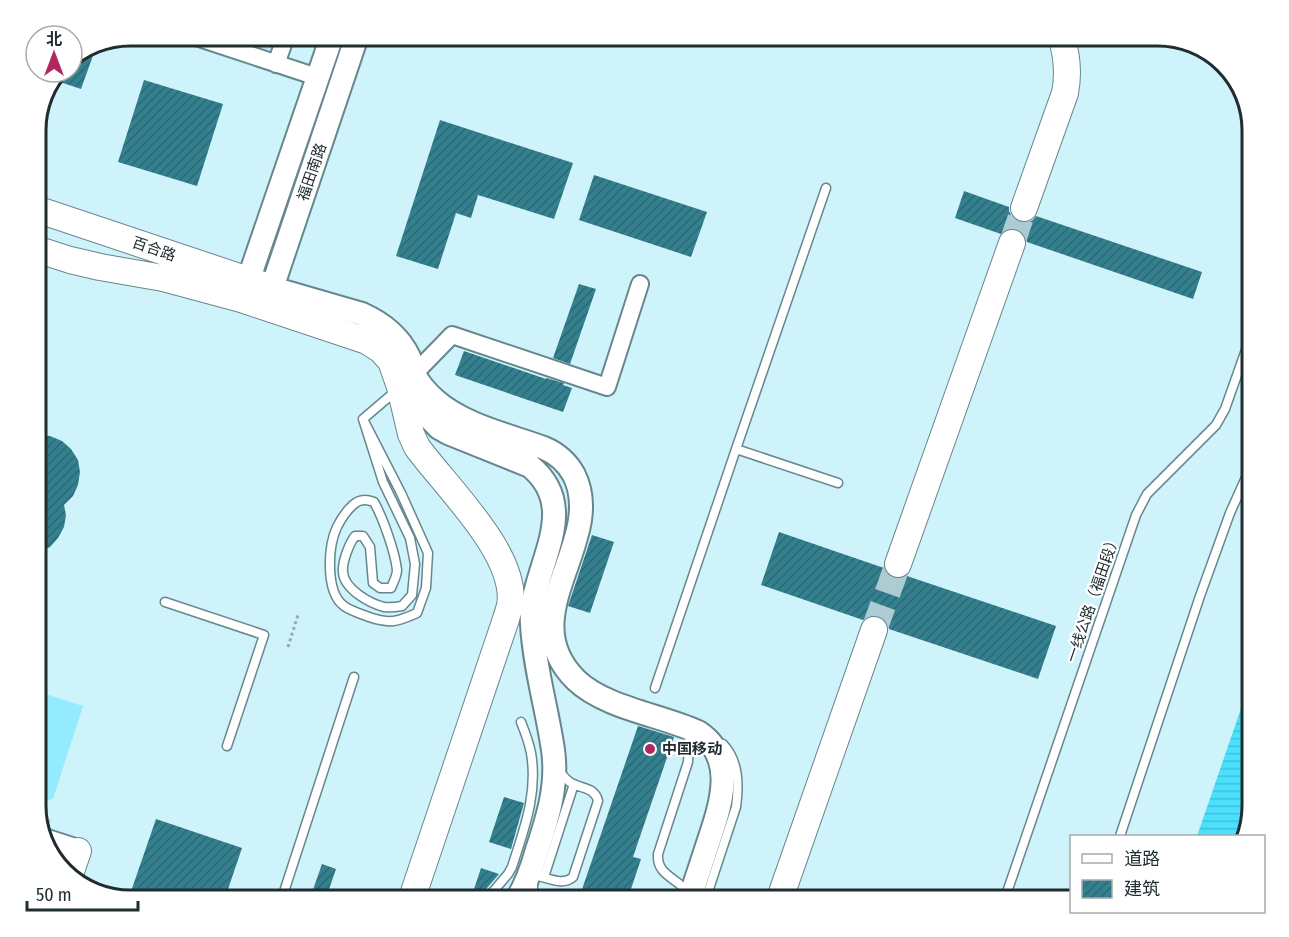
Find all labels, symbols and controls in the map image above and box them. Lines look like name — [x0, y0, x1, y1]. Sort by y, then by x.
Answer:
north arrow — [24, 24, 84, 84]
text: 北 — [46, 30, 62, 49]
street label: 福田南路 — [294, 141, 330, 203]
street label: 百合路 — [130, 233, 178, 265]
street label: 一线公路（福田段） — [1063, 531, 1123, 665]
place label: 中国移动 — [662, 740, 722, 758]
marker: 中国移动 — [643, 742, 657, 756]
legend — [1070, 835, 1265, 913]
text: 道路 — [1124, 848, 1160, 870]
scale bar — [27, 874, 138, 912]
text: 建筑 — [1124, 878, 1160, 900]
text: 50 m — [36, 884, 72, 906]

